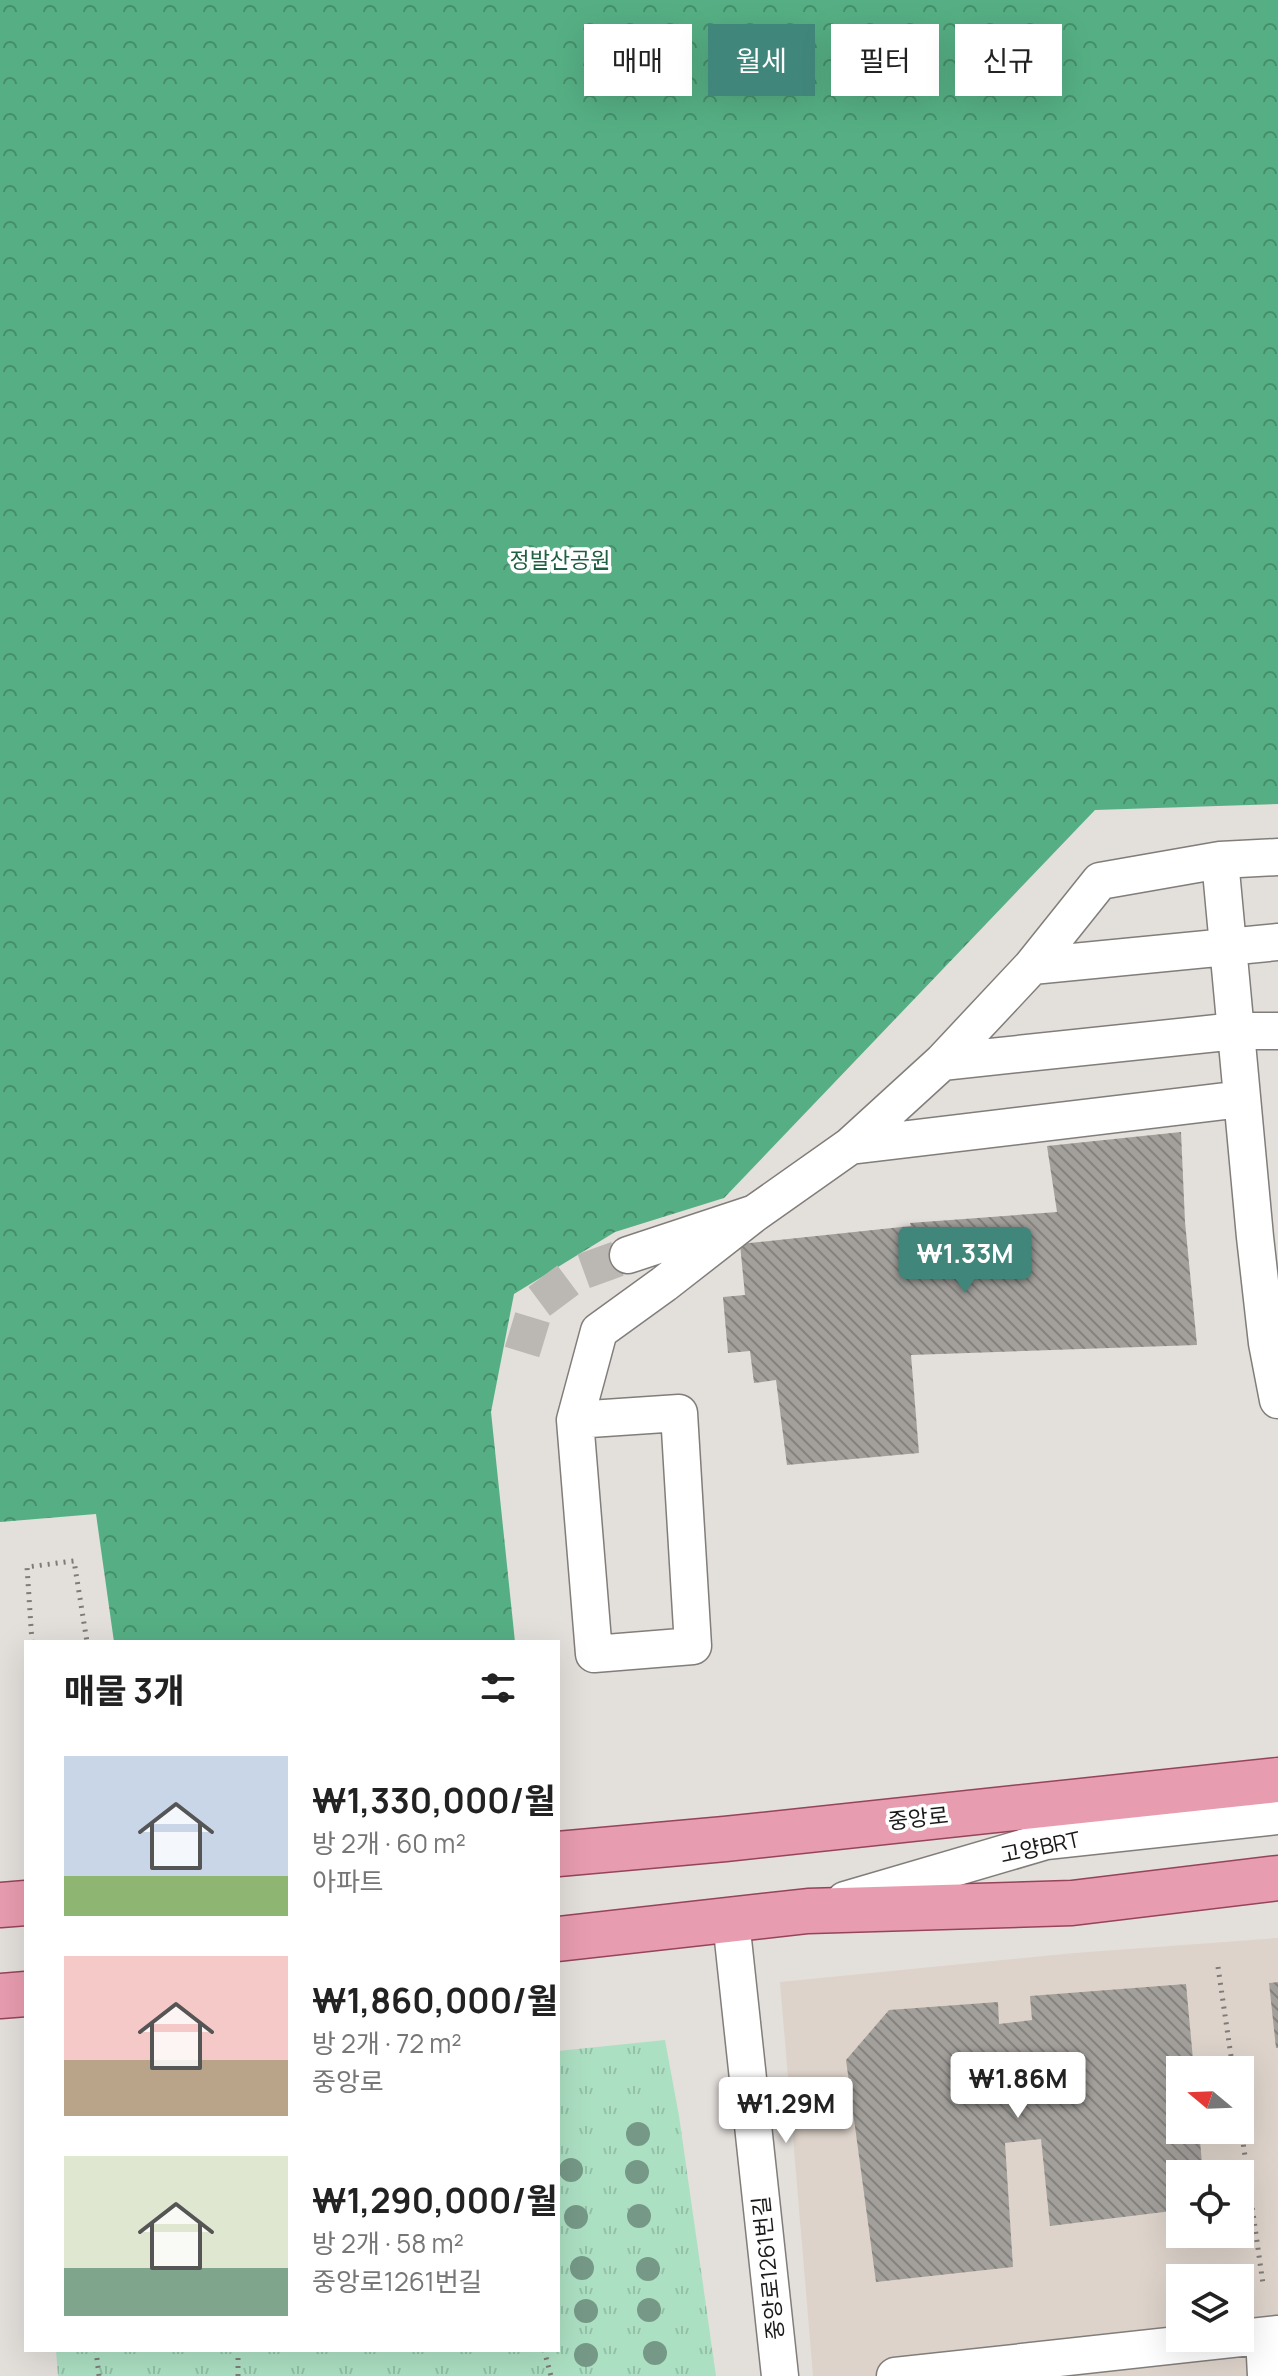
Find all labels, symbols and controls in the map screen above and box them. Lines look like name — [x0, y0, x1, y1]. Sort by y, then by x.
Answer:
chip: 매매 — [584, 24, 692, 96]
chip: 월세 — [708, 24, 815, 96]
chip: 필터 — [831, 24, 939, 96]
chip: 신규 — [955, 24, 1062, 96]
park label: 정발산공원 — [509, 545, 611, 575]
pin: ₩1.33M — [900, 1227, 1030, 1295]
text: ₩1.33M — [916, 1235, 1014, 1271]
icon: filters — [476, 1666, 520, 1710]
text: 매물 3개 — [64, 1667, 184, 1713]
text: ₩1,330,000/월 — [312, 1777, 556, 1823]
icon: home — [128, 1788, 224, 1884]
street label: 중앙로 — [886, 1800, 950, 1836]
street label: 고양BRT — [997, 1824, 1083, 1870]
text: 방 2개 · 60 m² — [312, 1825, 466, 1861]
text: 아파트 — [312, 1863, 384, 1899]
text: ₩1,860,000/월 — [312, 1977, 558, 2023]
icon: home — [128, 1988, 224, 2084]
text: 방 2개 · 72 m² — [312, 2025, 462, 2061]
pin: ₩1.86M — [953, 2052, 1083, 2120]
north arrow — [1166, 2056, 1254, 2144]
map controls — [1166, 2056, 1254, 2352]
text: ₩1.86M — [969, 2060, 1067, 2096]
text: 중앙로 — [312, 2063, 384, 2099]
pin: ₩1.29M — [721, 2077, 851, 2145]
text: ₩1.29M — [737, 2085, 835, 2121]
button: locate — [1166, 2160, 1254, 2248]
text: ₩1,290,000/월 — [312, 2177, 557, 2223]
icon: home — [128, 2188, 224, 2284]
street label: 중앙로1261번길 — [746, 2195, 790, 2341]
text: 방 2개 · 58 m² — [312, 2225, 464, 2261]
text: 중앙로1261번길 — [312, 2263, 482, 2299]
button: layers — [1166, 2264, 1254, 2352]

